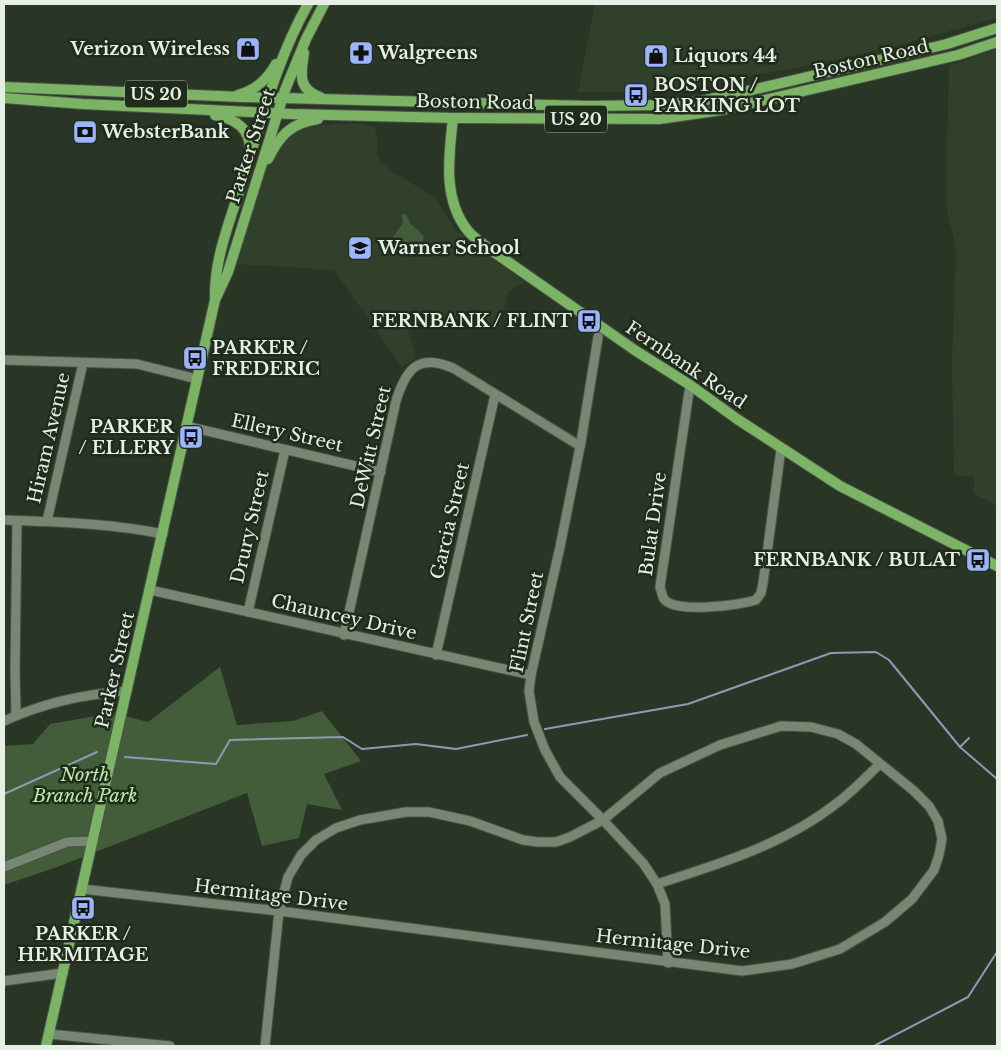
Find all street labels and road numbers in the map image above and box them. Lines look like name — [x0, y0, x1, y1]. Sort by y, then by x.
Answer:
street label: Boston Road — [811, 35, 931, 83]
road number: US 20 — [125, 80, 187, 108]
street label: Parker Street — [222, 86, 280, 206]
street label: Boston Road — [416, 90, 534, 114]
road number: US 20 — [545, 106, 607, 132]
street label: Fernbank Road — [622, 317, 750, 413]
street label: Hiram Avenue — [23, 370, 75, 506]
street label: DeWitt Street — [346, 384, 396, 510]
street label: Ellery Street — [229, 409, 345, 457]
street label: Garcia Street — [426, 460, 474, 581]
street label: Drury Street — [226, 468, 274, 586]
street label: Bulat Drive — [635, 470, 671, 578]
street label: Flint Street — [506, 569, 548, 674]
street label: Chauncey Drive — [269, 590, 419, 644]
street label: Parker Street — [91, 609, 139, 730]
street label: Hermitage Drive — [193, 875, 349, 915]
street label: Hermitage Drive — [595, 925, 751, 963]

